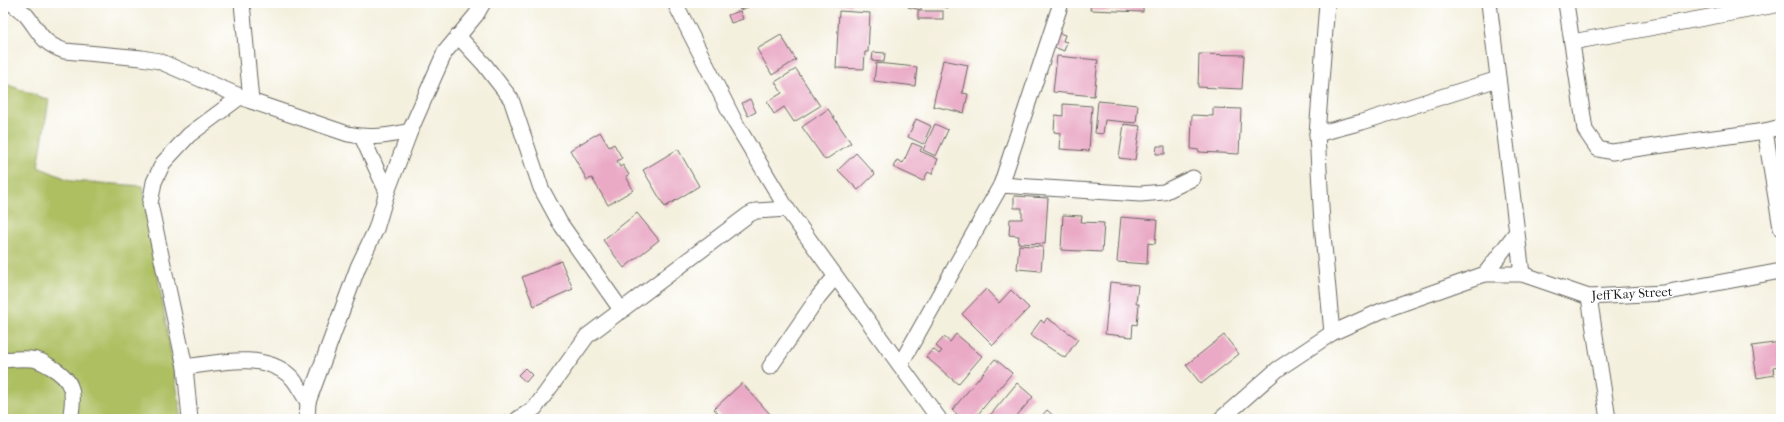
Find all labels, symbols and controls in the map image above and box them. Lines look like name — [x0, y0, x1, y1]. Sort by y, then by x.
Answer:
street label: Jeff Kay Street — [1590, 284, 1673, 303]

